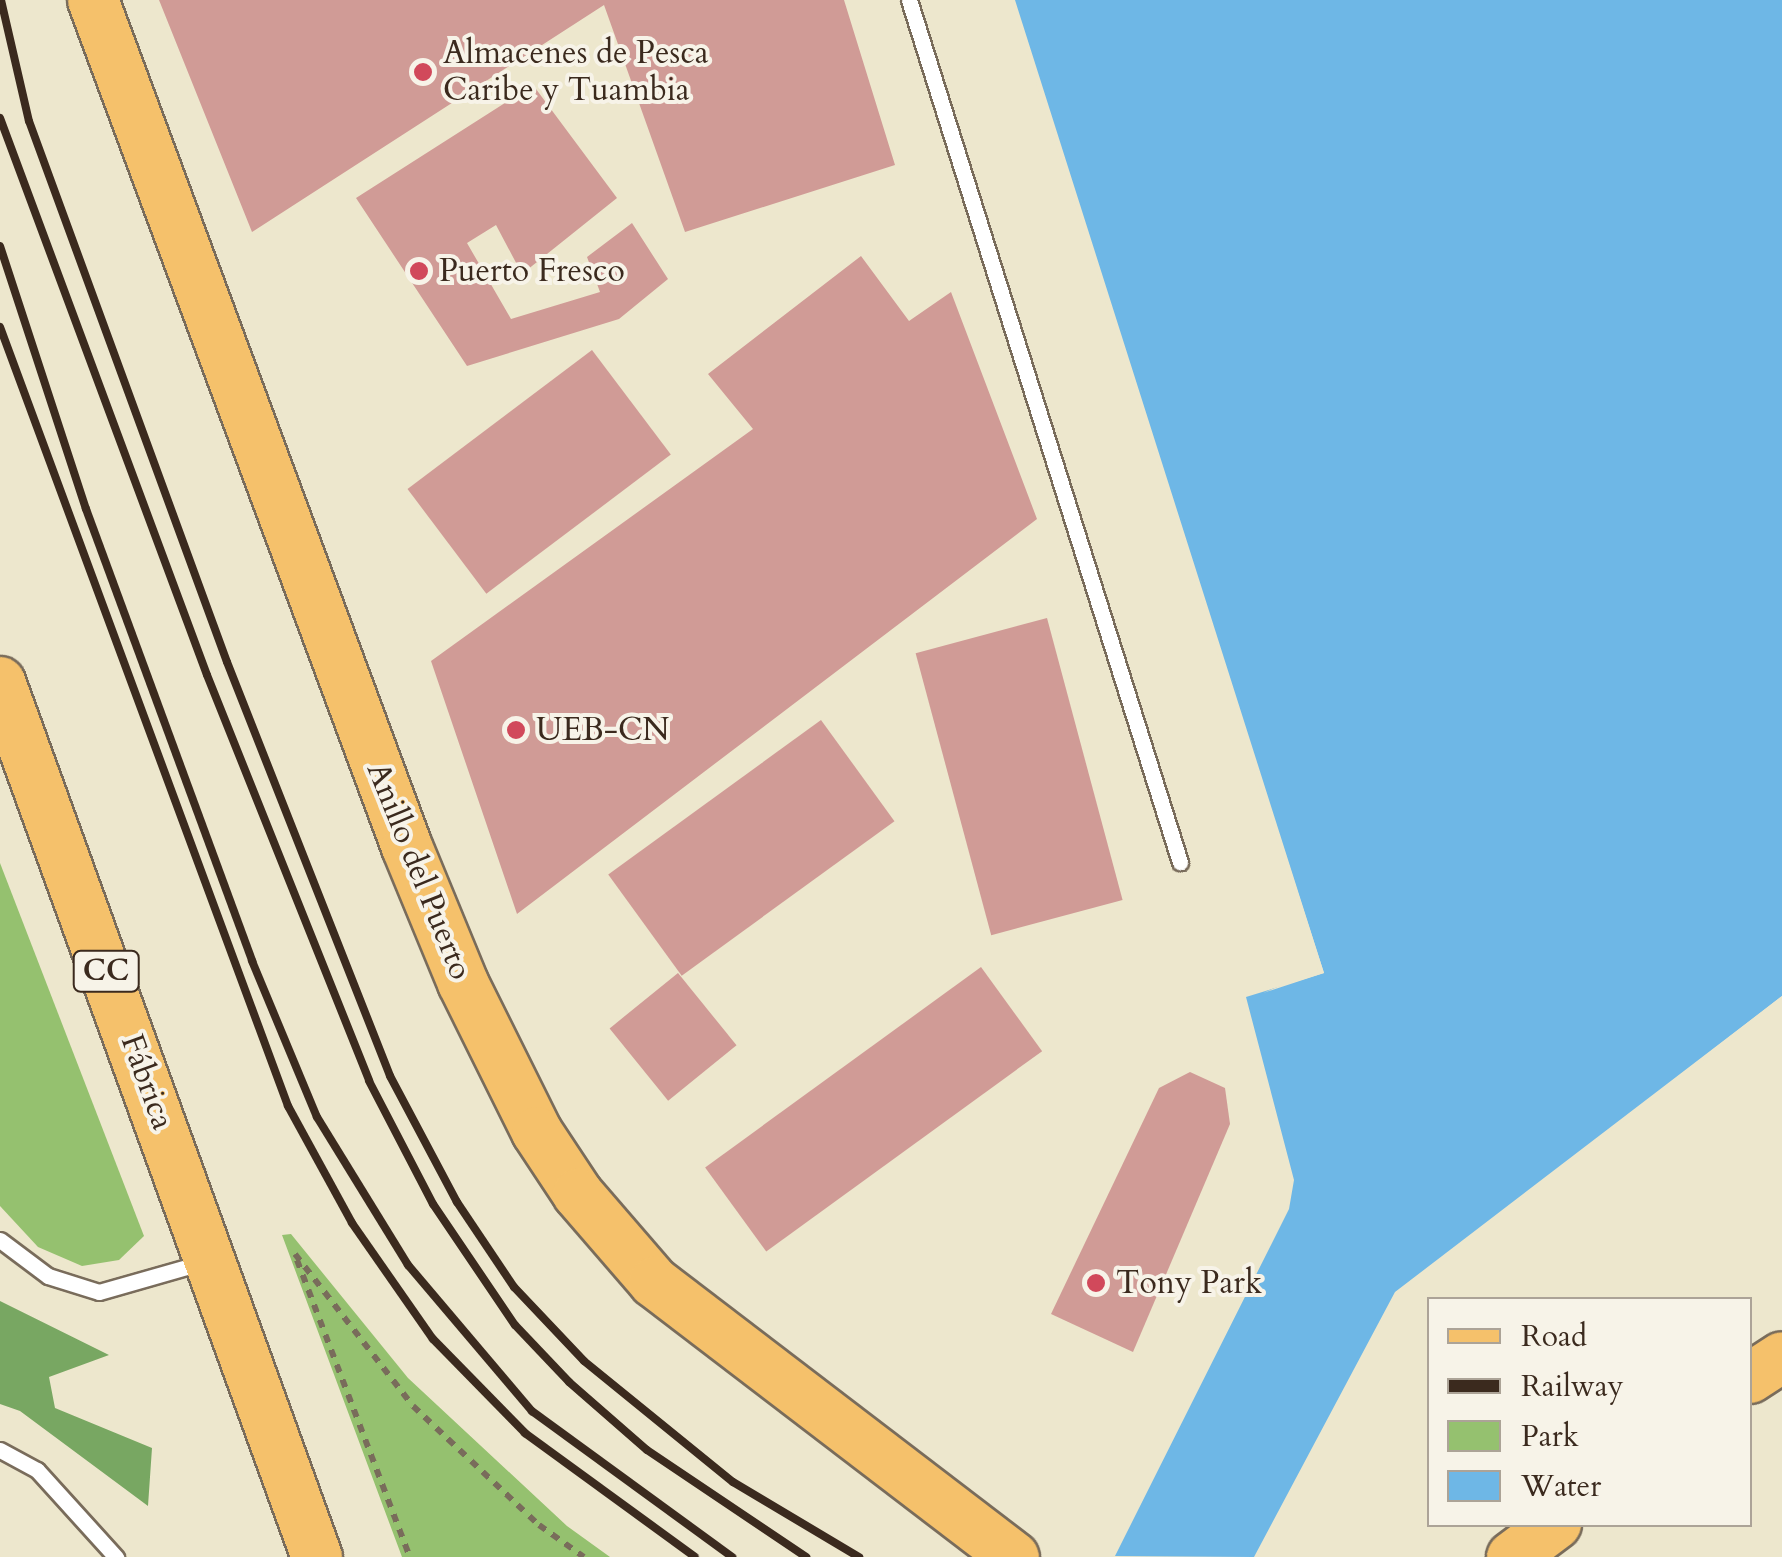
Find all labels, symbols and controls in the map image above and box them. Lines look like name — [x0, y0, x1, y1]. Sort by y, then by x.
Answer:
place label: Almacenes de Pesca Caribe y Tuambia — [443, 35, 709, 110]
marker: Almacenes de Pesca Caribe y Tuambia — [412, 61, 434, 83]
place label: Puerto Fresco — [439, 252, 625, 290]
marker: Puerto Fresco — [408, 260, 430, 282]
place label: UEB-CN — [536, 711, 670, 749]
marker: UEB-CN — [505, 719, 527, 741]
street label: Anillo del Puerto — [358, 757, 480, 985]
road number: CC — [71, 946, 141, 996]
street label: Fábrica — [112, 1029, 182, 1135]
place label: Tony Park — [1116, 1264, 1262, 1302]
marker: Tony Park — [1085, 1272, 1107, 1294]
legend — [1427, 1297, 1752, 1527]
text: Road — [1521, 1316, 1587, 1357]
text: Railway — [1521, 1366, 1624, 1407]
text: Park — [1521, 1416, 1579, 1457]
text: Water — [1521, 1466, 1601, 1507]

